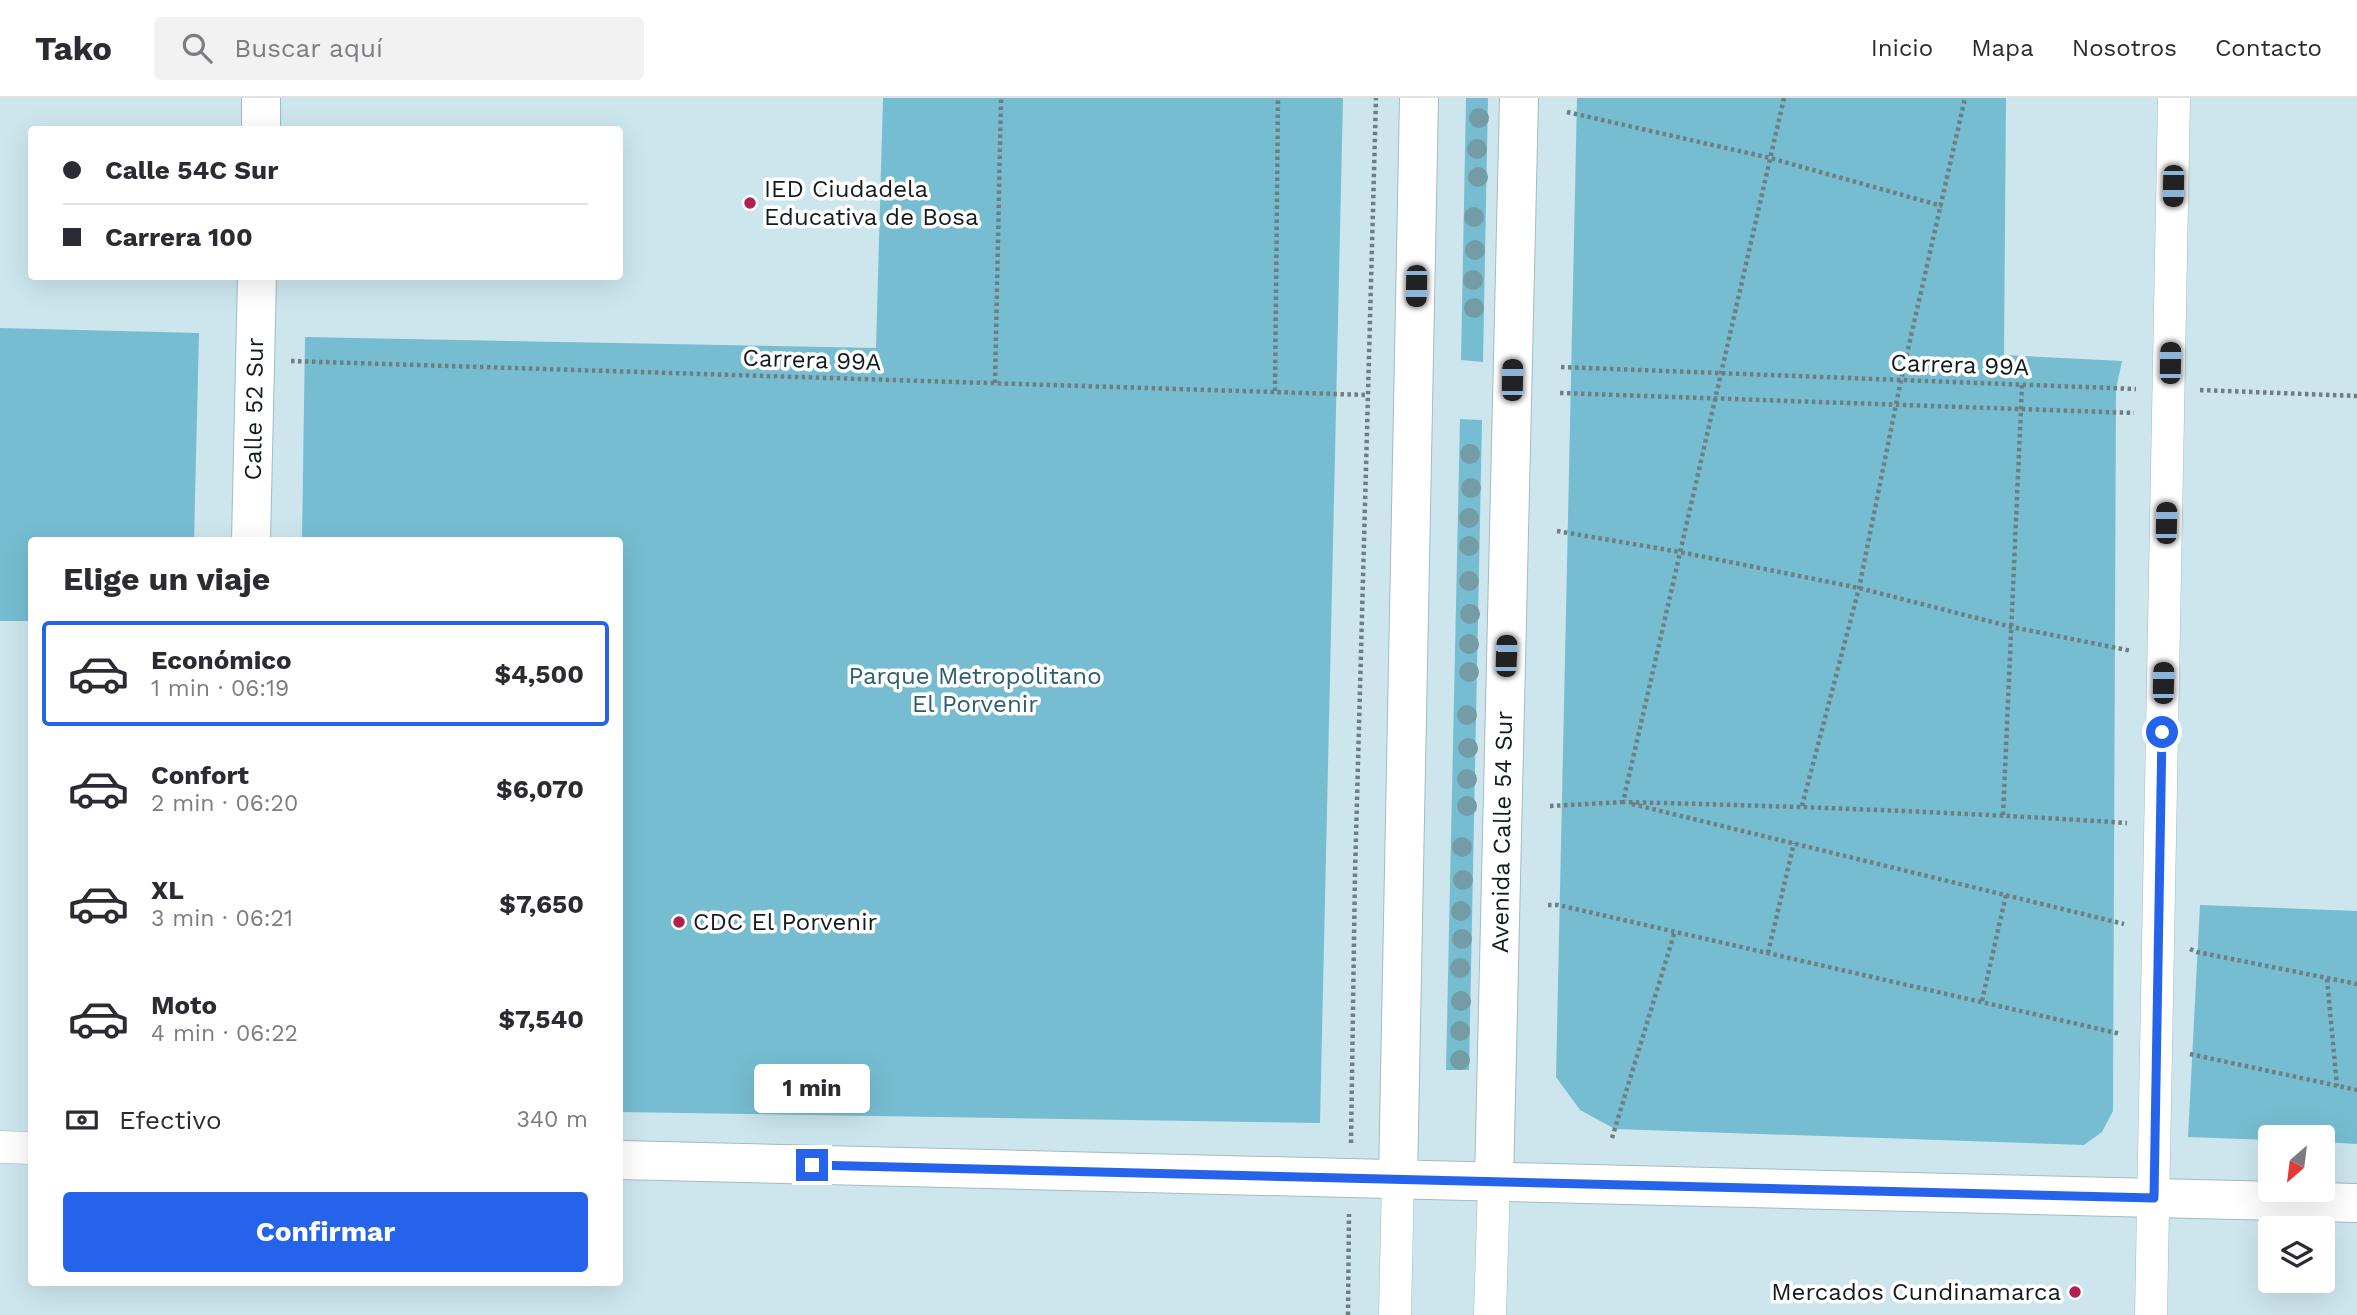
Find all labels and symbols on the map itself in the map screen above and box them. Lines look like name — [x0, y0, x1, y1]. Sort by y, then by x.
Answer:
car — [2163, 165, 2184, 207]
place label: IED Ciudadela Educativa de Bosa — [764, 175, 978, 231]
marker: IED Ciudadela Educativa de Bosa — [742, 195, 758, 211]
car — [1406, 265, 1427, 307]
street label: Calle 52 Sur — [239, 337, 269, 481]
car — [2160, 342, 2181, 384]
street label: Carrera 99A — [742, 344, 882, 376]
street label: Carrera 99A — [1890, 349, 2030, 381]
car — [1502, 359, 1523, 401]
car — [2156, 502, 2177, 544]
car — [1495, 635, 1518, 677]
park label: Parque Metropolitano El Porvenir — [848, 662, 1102, 718]
car — [2153, 662, 2174, 704]
street label: Avenida Calle 54 Sur — [1486, 710, 1518, 953]
route start — [2146, 716, 2178, 748]
place label: CDC El Porvenir — [693, 908, 878, 936]
marker: CDC El Porvenir — [671, 914, 687, 930]
callout: 1 min — [754, 1063, 870, 1112]
north arrow — [2258, 1125, 2334, 1202]
route end — [796, 1149, 828, 1181]
place label: Mercados Cundinamarca — [1771, 1278, 2061, 1306]
marker: Mercados Cundinamarca — [2067, 1284, 2083, 1300]

